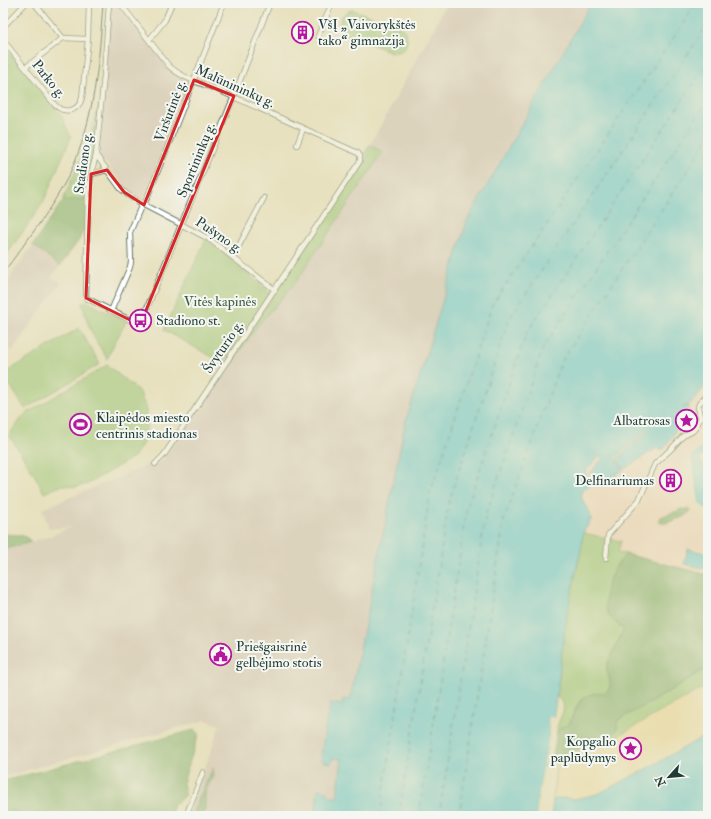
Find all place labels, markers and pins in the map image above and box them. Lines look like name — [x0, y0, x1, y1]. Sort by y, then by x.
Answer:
place label: VšĮ „Vaivorykštės tako“ gimnazija — [318, 16, 416, 49]
building icon: VšĮ „Vaivorykštės tako“ gimnazija — [289, 19, 315, 45]
bus stop icon: Stadiono st. — [127, 307, 153, 333]
place label: Stadiono st. — [156, 312, 221, 329]
place icon: Albatrosas — [673, 407, 699, 433]
place label: Klaipėdos miesto centrinis stadionas — [96, 409, 197, 442]
sports icon: Klaipėdos miesto centrinis stadionas — [68, 412, 94, 438]
place label: Albatrosas — [612, 412, 670, 429]
building icon: Delfinariumas — [657, 467, 683, 493]
place label: Delfinariumas — [575, 472, 654, 489]
place label: Priešgaisrinė gelbėjimo stotis — [236, 638, 322, 671]
public building icon: Priešgaisrinė gelbėjimo stotis — [208, 641, 234, 667]
place label: Kopgalio paplūdymys — [550, 733, 616, 767]
place icon: Kopgalio paplūdymys — [618, 736, 644, 762]

